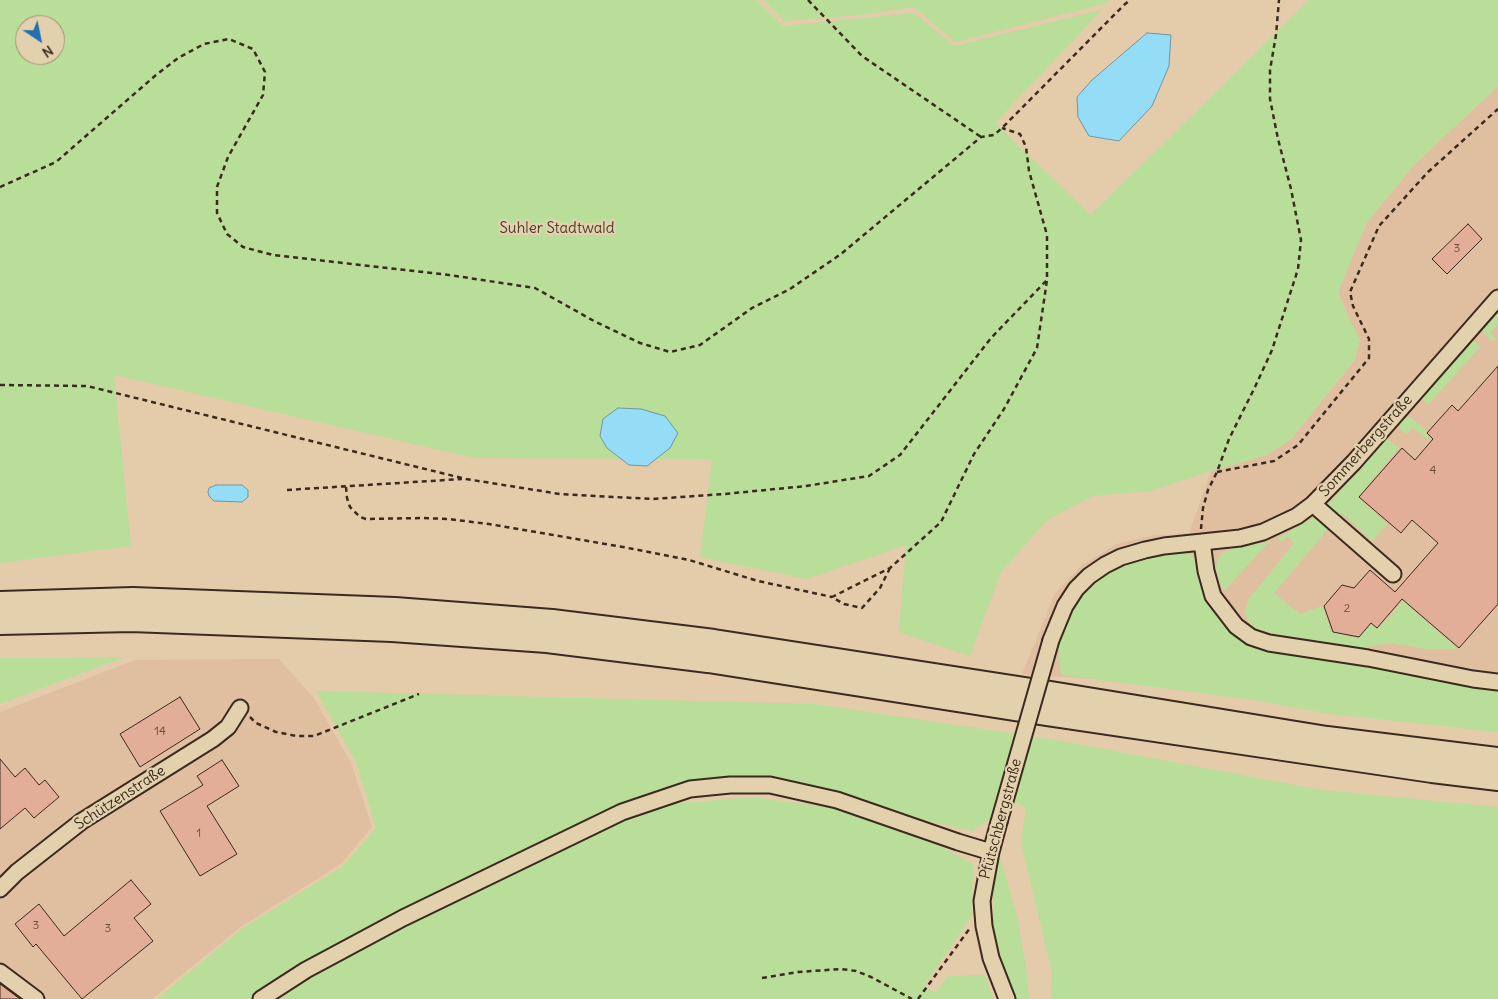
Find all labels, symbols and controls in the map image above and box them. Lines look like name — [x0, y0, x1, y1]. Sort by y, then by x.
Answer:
north arrow — [15, 15, 65, 65]
text: N — [39, 41, 57, 62]
park label: Suhler Stadtwald — [500, 220, 614, 238]
house number: 3 — [1454, 242, 1460, 256]
street label: Sommerbergstraße — [1316, 391, 1416, 501]
house number: 4 — [1430, 464, 1436, 478]
house number: 2 — [1344, 602, 1350, 616]
house number: 14 — [154, 725, 166, 739]
street label: Pfütschbergstraße — [976, 757, 1026, 881]
street label: Schützenstraße — [71, 762, 169, 834]
house number: 1 — [197, 827, 201, 841]
house number: 3 — [33, 919, 39, 933]
house number: 3 — [105, 922, 111, 936]

